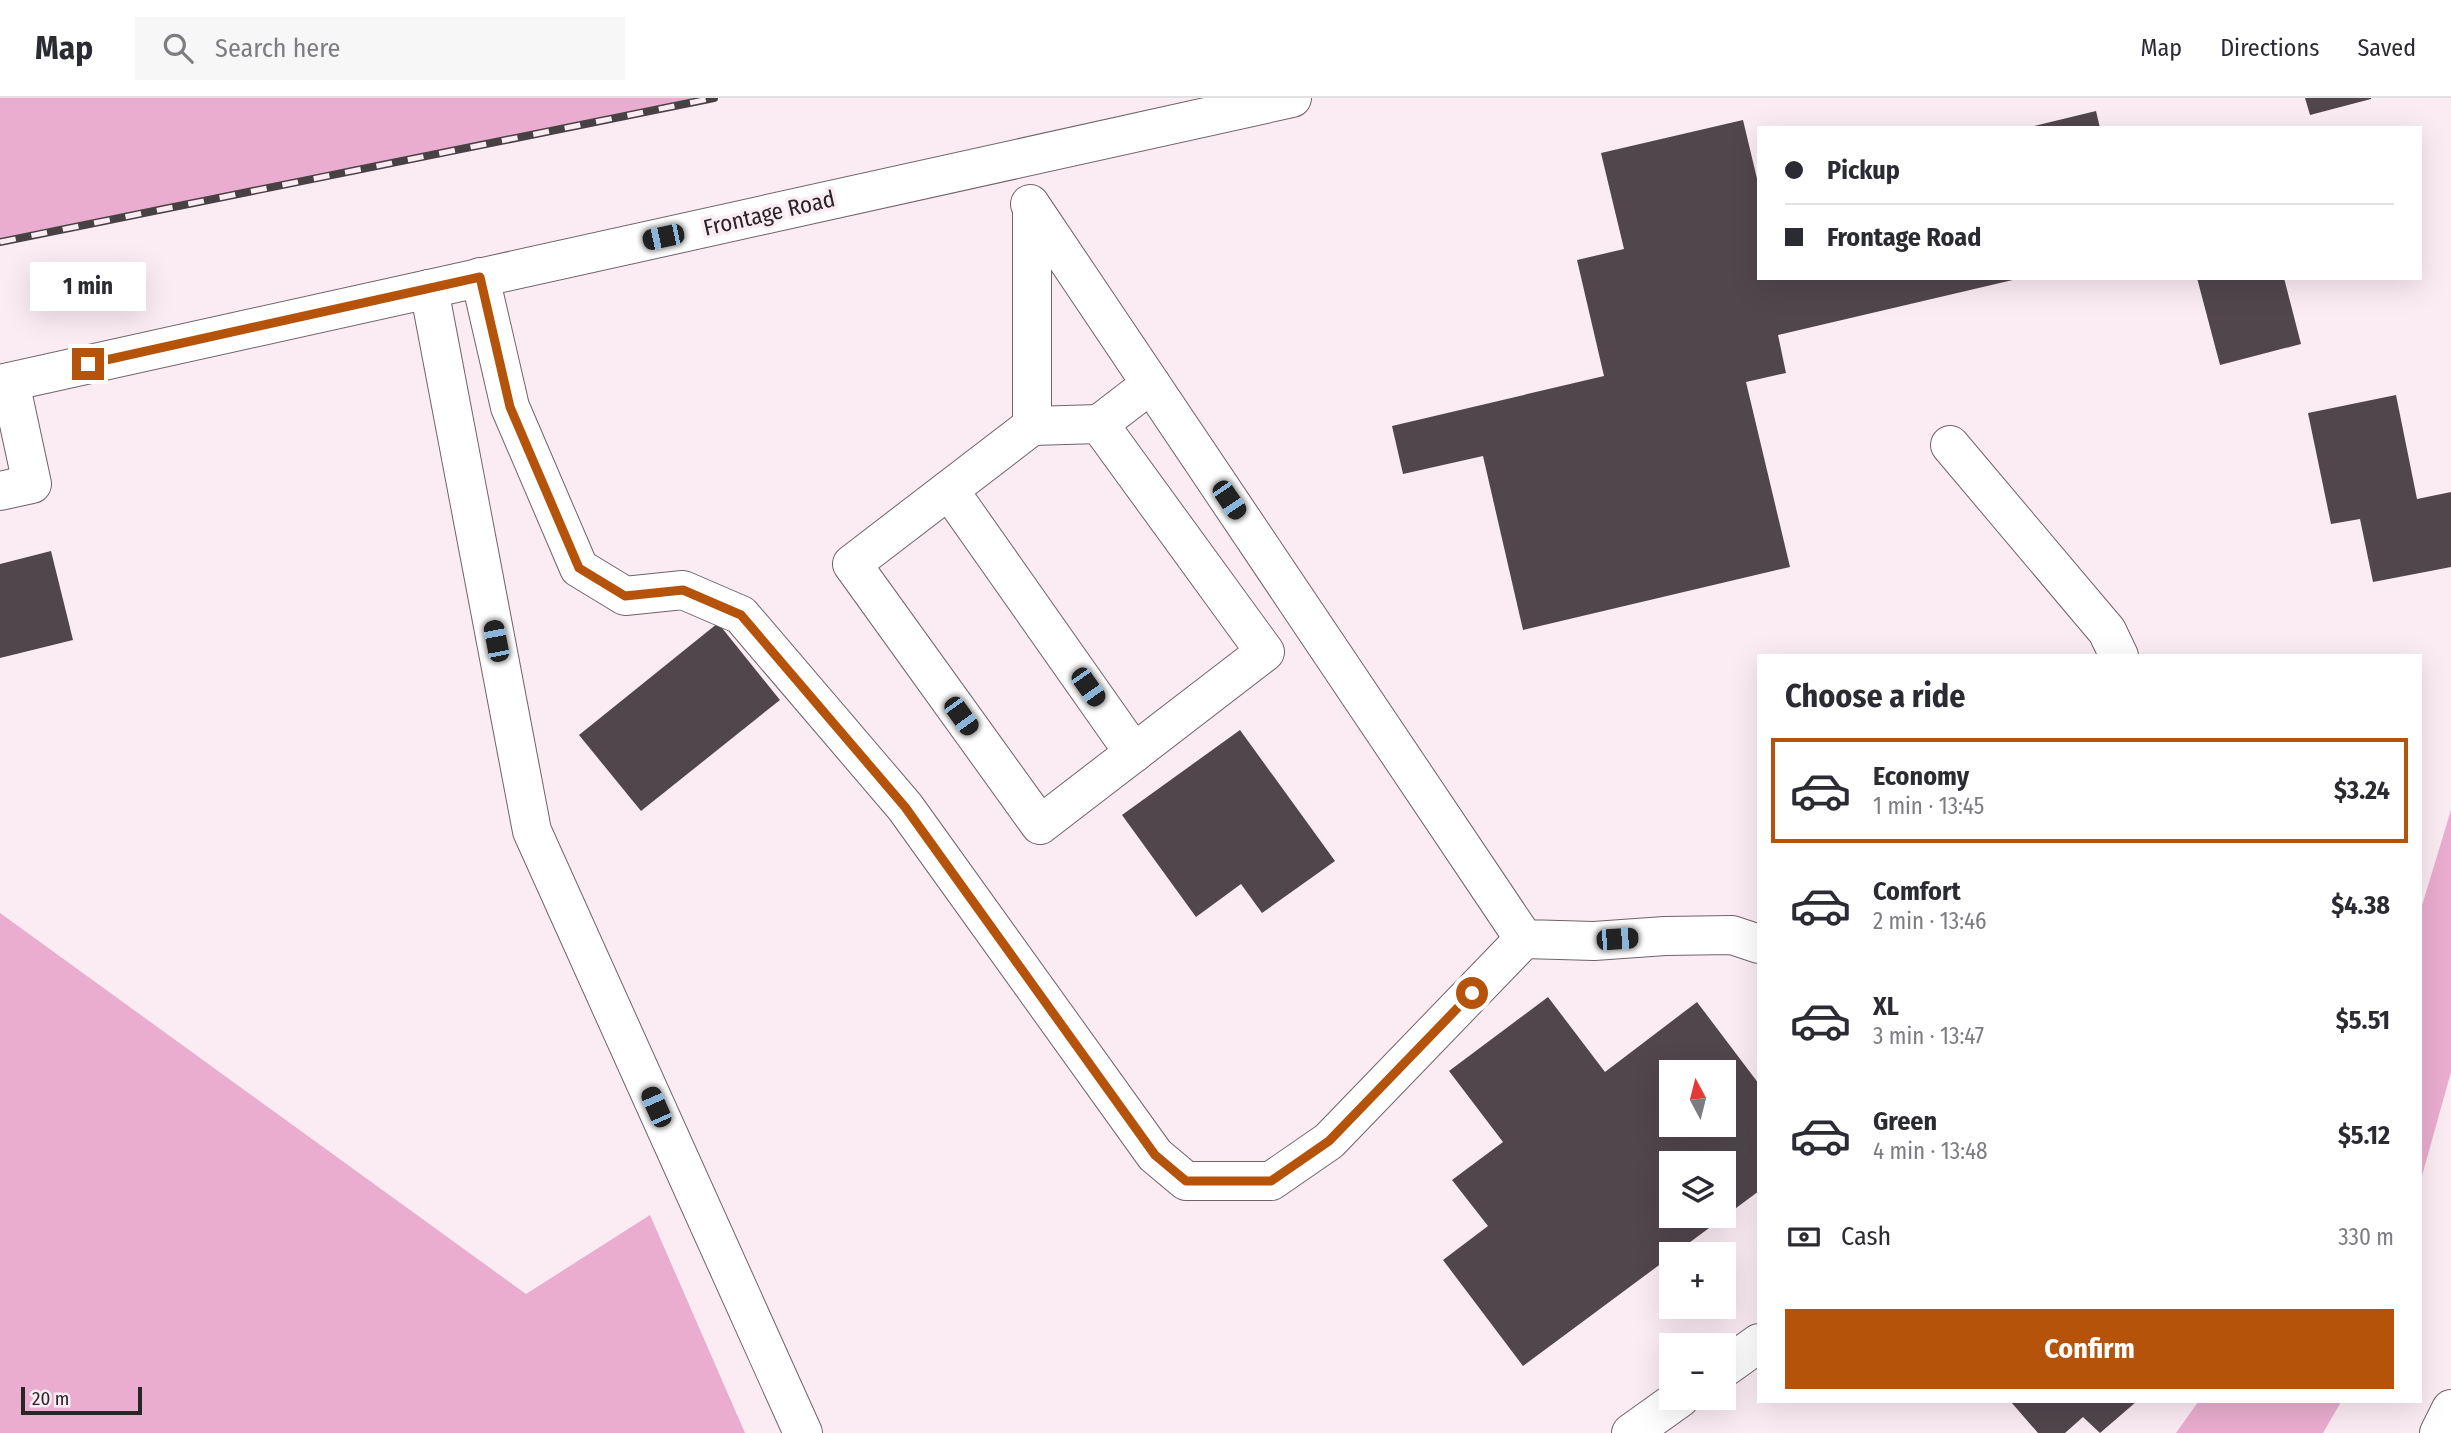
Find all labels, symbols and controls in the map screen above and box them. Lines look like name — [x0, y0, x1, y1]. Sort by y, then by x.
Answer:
search box — [135, 17, 625, 80]
text: Map — [35, 28, 93, 68]
icon: search — [159, 29, 197, 67]
text: Search here — [215, 33, 340, 64]
text: Map — [2141, 34, 2182, 62]
text: Directions — [2220, 34, 2319, 62]
text: Saved — [2357, 34, 2416, 62]
text: Pickup — [1827, 155, 1900, 186]
street label: Frontage Road — [700, 184, 838, 242]
car — [641, 222, 686, 252]
text: Frontage Road — [1827, 222, 1981, 253]
callout: 1 min — [30, 262, 146, 312]
text: 1 min — [63, 272, 113, 300]
route end — [72, 348, 104, 380]
car — [1209, 477, 1250, 523]
car — [482, 618, 511, 664]
car — [1068, 664, 1109, 710]
text: Choose a ride — [1785, 677, 1966, 715]
car — [941, 693, 982, 739]
icon: car — [1789, 759, 1852, 822]
text: Economy — [1873, 761, 1969, 792]
text: $3.24 — [2334, 775, 2390, 806]
text: 1 min · 13:45 — [1873, 792, 1984, 820]
icon: car — [1789, 874, 1852, 937]
text: Comfort — [1873, 876, 1961, 907]
text: $4.38 — [2331, 890, 2390, 921]
text: 2 min · 13:46 — [1873, 907, 1986, 935]
car — [1596, 927, 1639, 951]
route start — [1456, 977, 1488, 1009]
icon: car — [1789, 989, 1852, 1052]
text: XL — [1873, 991, 1899, 1022]
text: $5.51 — [2336, 1005, 2390, 1036]
text: 3 min · 13:47 — [1873, 1022, 1984, 1050]
north arrow — [1659, 1060, 1736, 1138]
map controls — [1659, 1060, 1736, 1410]
car — [638, 1084, 675, 1130]
icon: car — [1789, 1104, 1852, 1167]
text: Green — [1873, 1106, 1937, 1137]
text: $5.12 — [2338, 1120, 2390, 1151]
text: 4 min · 13:48 — [1873, 1137, 1988, 1165]
button: layers — [1659, 1151, 1736, 1228]
icon: cash — [1785, 1218, 1823, 1256]
text: Cash — [1841, 1221, 1891, 1252]
text: 330 m — [2338, 1223, 2394, 1251]
button: + — [1659, 1242, 1736, 1319]
button: Confirm — [1785, 1309, 2394, 1389]
button: − — [1659, 1333, 1736, 1410]
scale bar — [21, 1384, 142, 1416]
text: 20 m — [32, 1387, 69, 1410]

